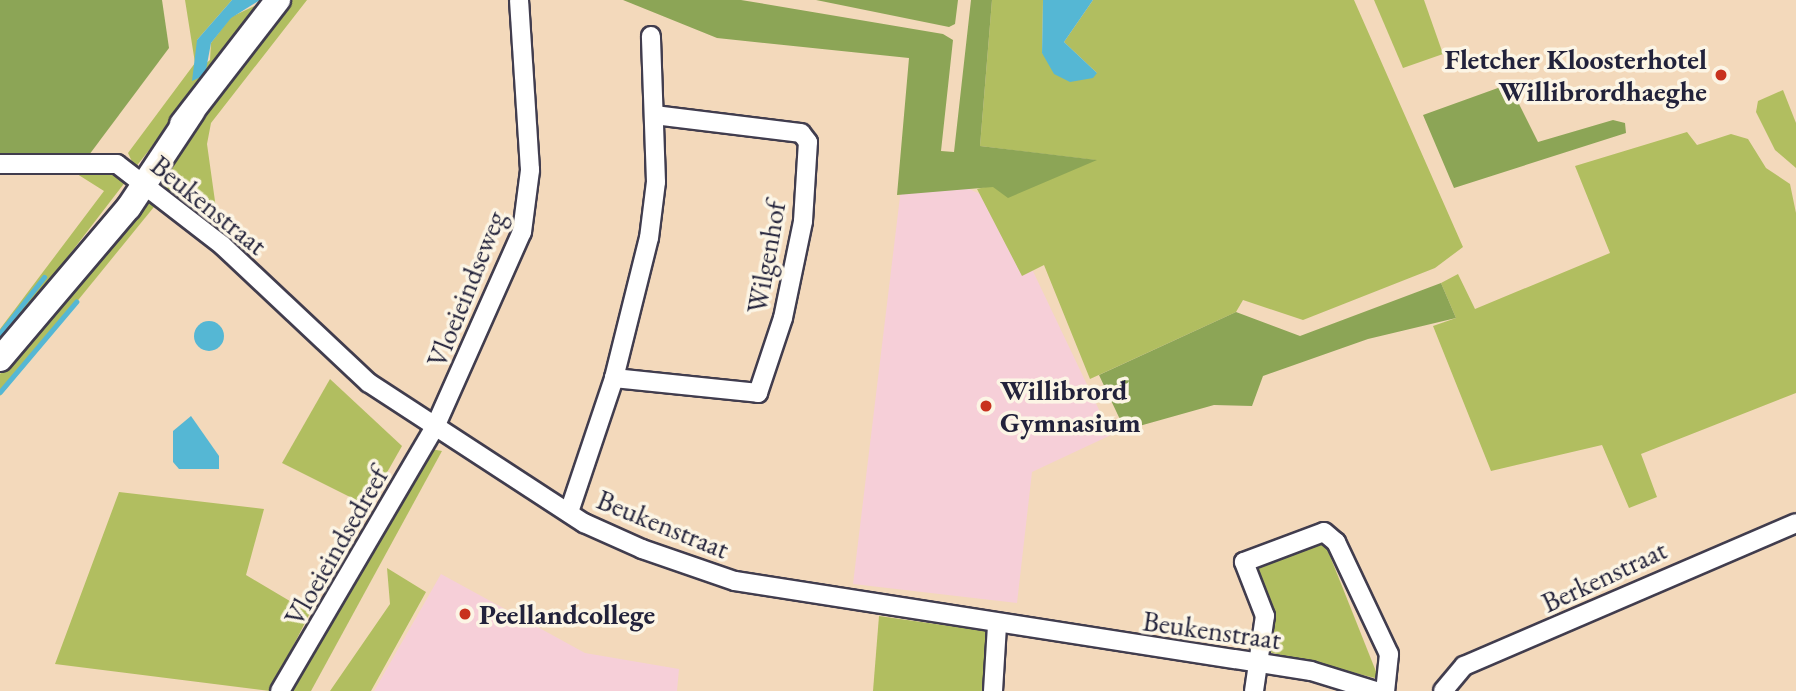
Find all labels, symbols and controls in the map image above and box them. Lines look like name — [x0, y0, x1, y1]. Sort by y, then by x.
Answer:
place label: Fletcher Kloosterhotel Willibrordhaeghe — [1445, 42, 1707, 108]
marker: Fletcher Kloosterhotel Willibrordhaeghe — [1713, 67, 1729, 83]
street label: Beukenstraat — [144, 148, 274, 262]
street label: Wilgenhof — [740, 198, 792, 316]
street label: Vloeieindseweg — [419, 206, 513, 372]
place label: Willibrord Gymnasium — [1000, 373, 1141, 439]
marker: Willibrord Gymnasium — [978, 398, 994, 414]
street label: Vloeieindsedreef — [277, 461, 395, 631]
street label: Beukenstraat — [592, 482, 734, 566]
street label: Berkenstraat — [1536, 532, 1672, 620]
place label: Peellandcollege — [479, 597, 655, 631]
street label: Beukenstraat — [1141, 604, 1283, 656]
marker: Peellandcollege — [457, 606, 473, 622]

